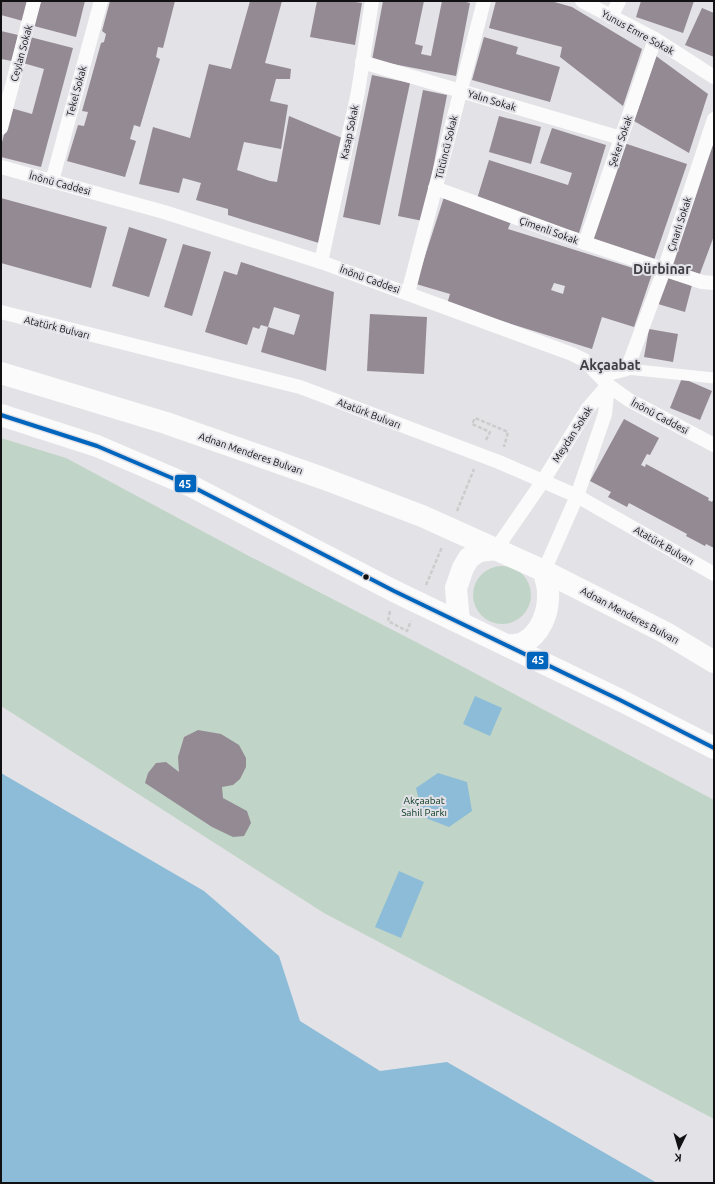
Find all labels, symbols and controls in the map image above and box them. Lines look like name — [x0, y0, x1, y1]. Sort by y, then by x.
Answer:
street label: Yunus Emre Sokak — [599, 8, 676, 57]
street label: Ceylan Sokak — [9, 23, 34, 83]
street label: Tekel Sokak — [64, 64, 89, 118]
street label: Yalın Sokak — [466, 88, 517, 113]
street label: Kasap Sokak — [338, 104, 361, 160]
street label: Tütüncü Sokak — [433, 114, 460, 180]
street label: Şeker Sokak — [607, 114, 634, 168]
street label: İnönü Caddesi — [28, 170, 92, 197]
street label: Çınarlı Sokak — [665, 195, 693, 253]
street label: Çimenli Sokak — [518, 215, 580, 246]
district label: Dürbinar — [633, 261, 691, 277]
street label: İnönü Caddesi — [338, 264, 401, 295]
street label: Atatürk Bulvarı — [23, 314, 91, 341]
district label: Akçaabat — [579, 357, 641, 374]
street label: Atatürk Bulvarı — [335, 396, 402, 431]
street label: İnönü Caddesi — [629, 397, 690, 436]
street label: Meydan Sokak — [550, 404, 595, 464]
street label: Adnan Menderes Bulvarı — [197, 430, 304, 476]
line badge: 45 — [174, 474, 197, 493]
text: 45 — [179, 478, 191, 490]
street label: Atatürk Bulvarı — [632, 524, 696, 567]
unlabelled marker — [361, 572, 371, 582]
street label: Adnan Menderes Bulvarı — [579, 585, 681, 646]
line badge: 45 — [526, 651, 549, 670]
text: 45 — [532, 654, 544, 666]
park label: Akçaabat Sahil Parkı — [401, 795, 447, 818]
north arrow — [659, 1128, 699, 1168]
text: K — [673, 1152, 682, 1164]

